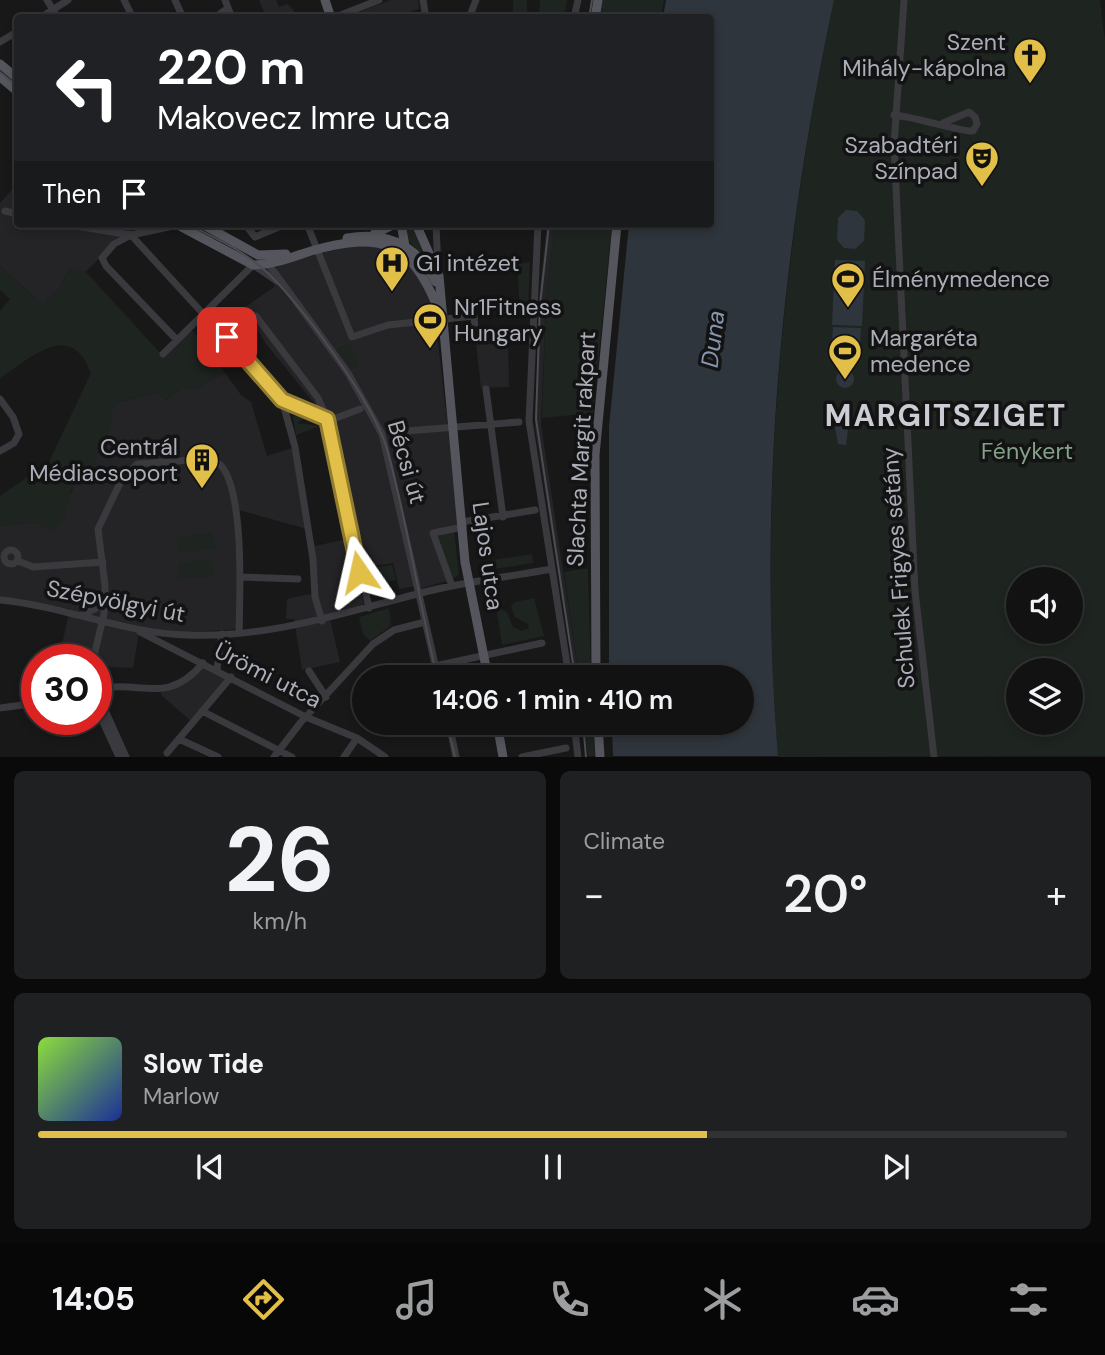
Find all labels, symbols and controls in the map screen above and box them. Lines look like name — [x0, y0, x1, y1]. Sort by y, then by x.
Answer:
place label: Szent Mihály-kápolna — [842, 27, 1006, 83]
text: 220 m — [157, 35, 305, 99]
church icon: Szent Mihály-kápolna — [1011, 36, 1049, 85]
icon: left — [42, 42, 133, 133]
text: Makovecz Imre utca — [157, 97, 450, 139]
place label: Szabadtéri Színpad — [844, 130, 958, 186]
theatre icon: Szabadtéri Színpad — [963, 139, 1001, 188]
icon: arrive — [115, 175, 153, 213]
text: Then — [42, 177, 101, 211]
hospital icon: G1 intézet — [373, 244, 411, 293]
place label: G1 intézet — [416, 248, 519, 278]
sports icon: Élménymedence — [829, 260, 867, 309]
place label: Élménymedence — [872, 264, 1050, 294]
place label: Nr1Fitness Hungary — [454, 292, 562, 348]
sports icon: Nr1Fitness Hungary — [411, 301, 449, 350]
pin — [197, 307, 257, 367]
water label: Duna — [694, 309, 731, 369]
icon: arrive — [208, 318, 246, 356]
place label: Margaréta medence — [870, 323, 978, 379]
street label: Slachta Margit rakpart — [560, 331, 602, 567]
sports icon: Margaréta medence — [826, 332, 864, 381]
district label: MARGITSZIGET — [825, 396, 1067, 435]
street label: Bécsi út — [381, 417, 433, 507]
place label: Centrál Médiacsoport — [29, 432, 178, 488]
park label: Fénykert — [981, 436, 1073, 466]
building icon: Centrál Médiacsoport — [183, 441, 221, 490]
street label: Schulek Frigyes sétány — [875, 446, 921, 690]
street label: Lajos utca — [466, 500, 510, 612]
position arrow — [322, 535, 396, 609]
map controls — [1006, 567, 1083, 735]
button: sound — [1006, 567, 1083, 644]
street label: Szépvölgyi út — [44, 573, 188, 629]
street label: Ürömi utca — [209, 635, 327, 715]
speed limit sign: 30 — [21, 644, 112, 735]
button: layers — [1006, 658, 1083, 735]
text: 14:06 · 1 min · 410 m — [433, 683, 673, 717]
text: 26 — [225, 801, 335, 919]
text: Climate — [584, 826, 665, 856]
text: 20° — [783, 860, 868, 928]
text: − — [584, 870, 604, 920]
text: + — [1046, 870, 1067, 920]
text: km/h — [253, 906, 307, 936]
text: Slow Tide — [143, 1047, 264, 1081]
text: Marlow — [143, 1081, 219, 1111]
icon: previous — [191, 1148, 229, 1186]
icon: pause — [534, 1148, 572, 1186]
icon: next — [877, 1148, 915, 1186]
icon: directions — [239, 1275, 288, 1324]
icon: music — [392, 1275, 441, 1324]
icon: phone — [545, 1275, 594, 1324]
icon: climate — [698, 1275, 747, 1324]
icon: car — [851, 1275, 900, 1324]
icon: filters — [1004, 1275, 1053, 1324]
text: 14:05 — [52, 1278, 135, 1320]

